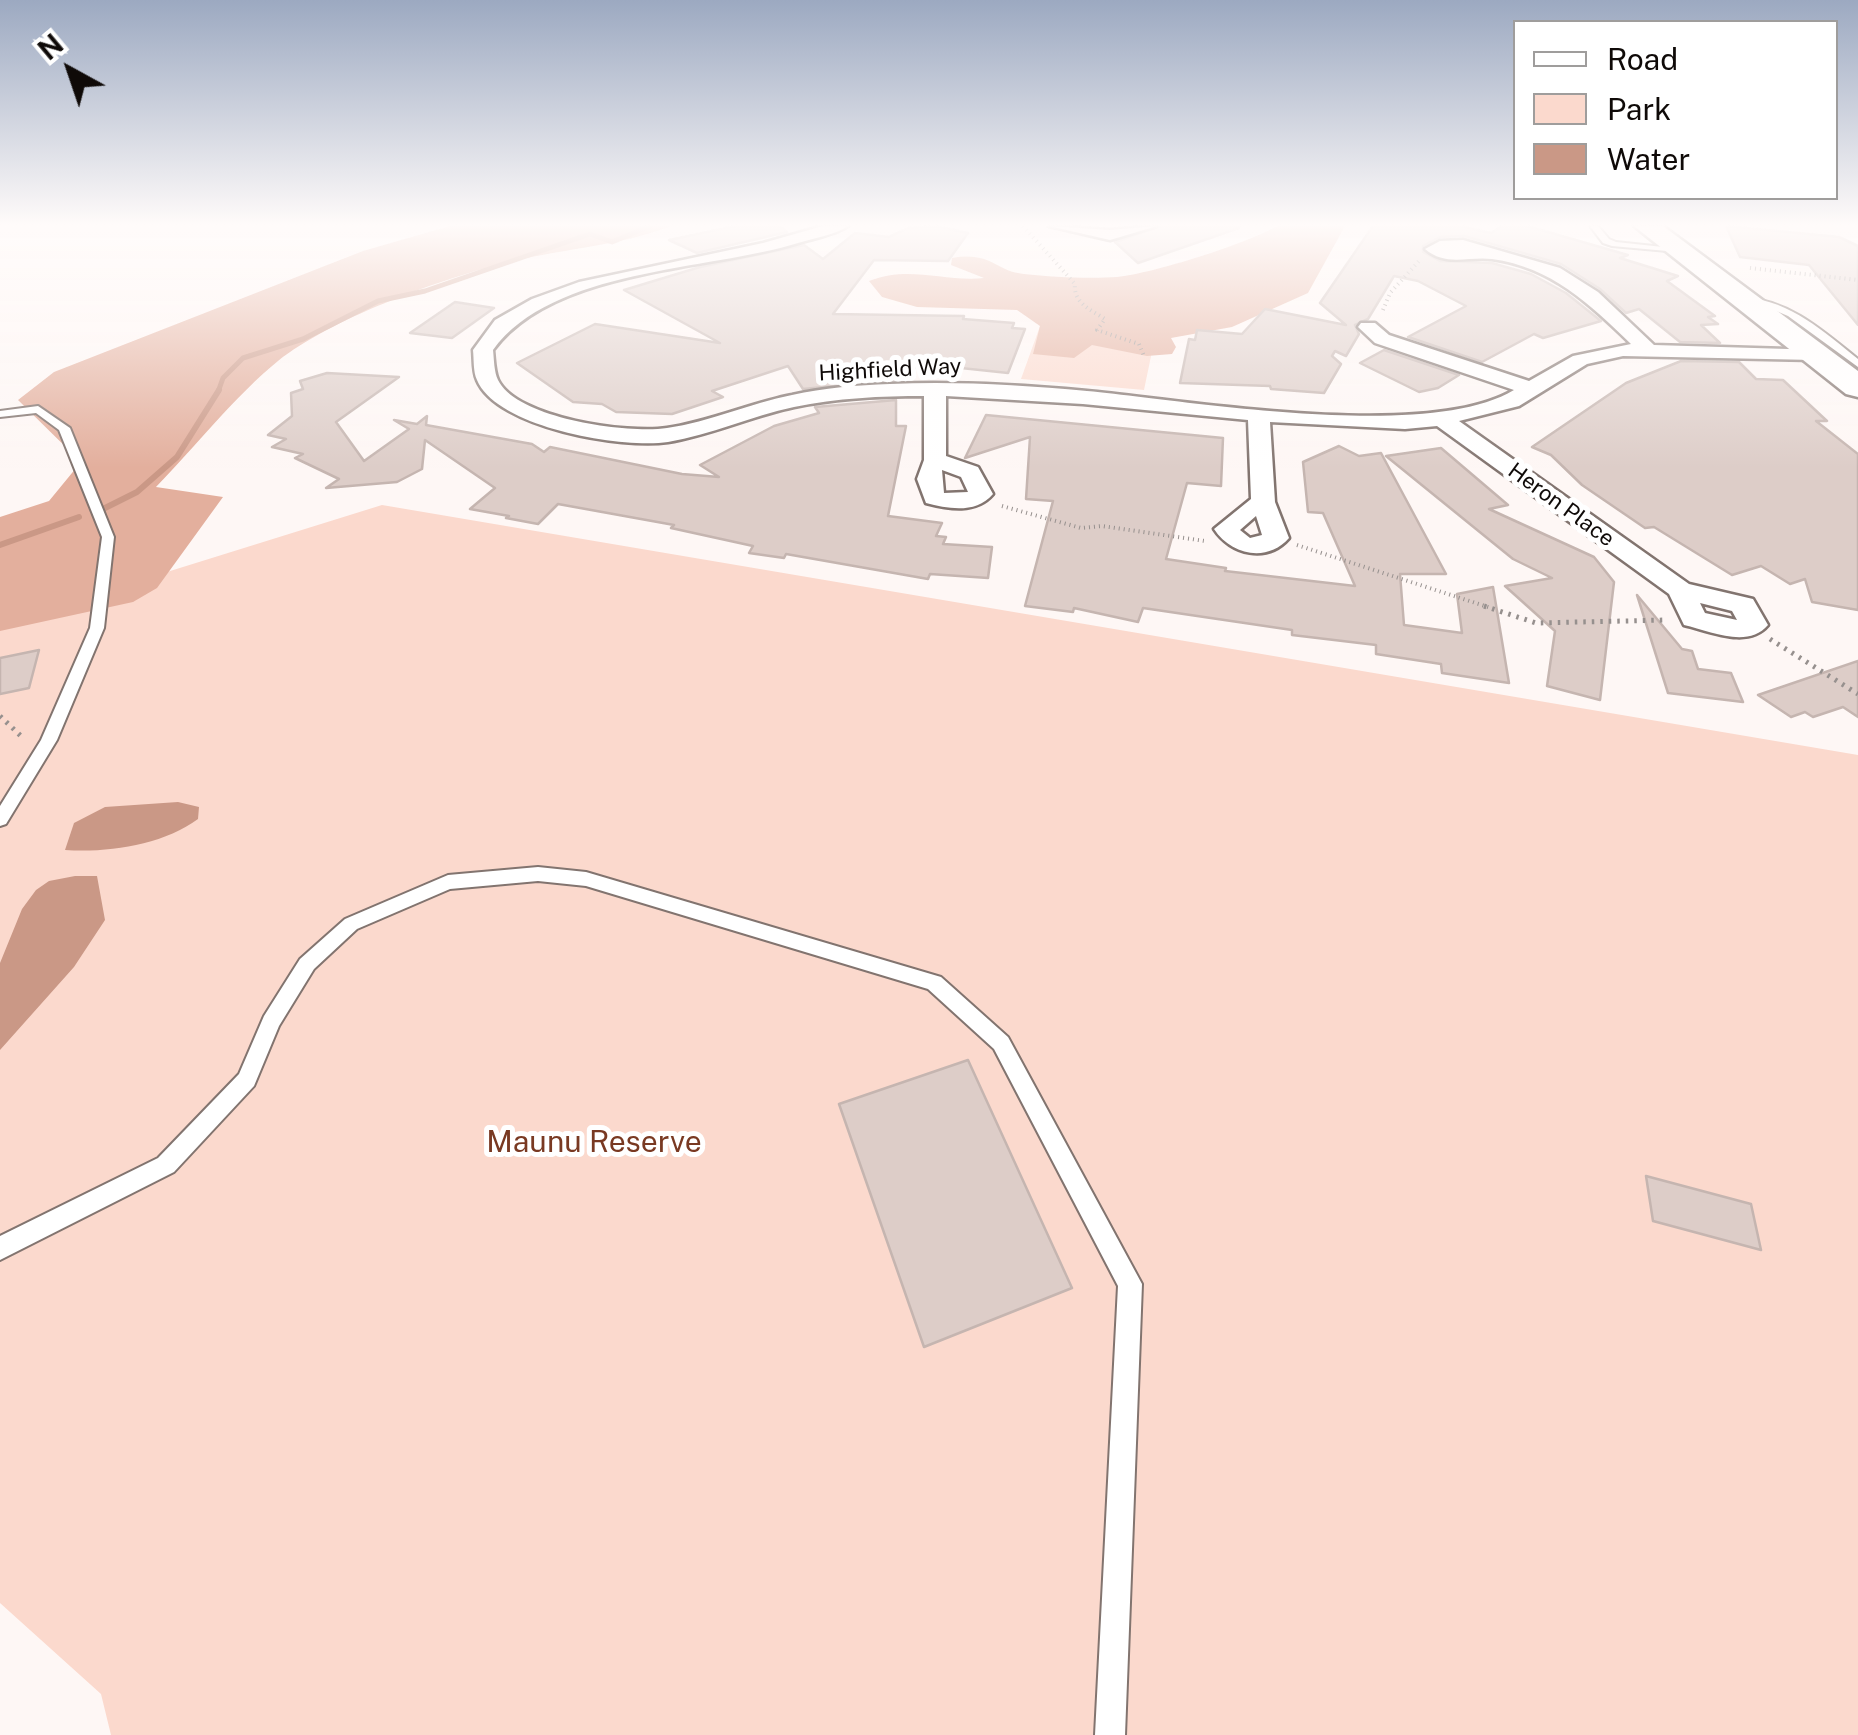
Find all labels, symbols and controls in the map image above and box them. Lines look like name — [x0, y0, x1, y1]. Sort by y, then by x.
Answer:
north arrow — [20, 20, 120, 120]
legend — [1513, 20, 1838, 200]
text: N — [31, 27, 69, 66]
text: Road — [1607, 41, 1678, 77]
text: Park — [1607, 91, 1671, 127]
text: Water — [1607, 141, 1690, 177]
street label: Highfield Way — [818, 353, 962, 387]
street label: Heron Place — [1503, 458, 1619, 552]
park label: Maunu Reserve — [486, 1125, 702, 1161]

